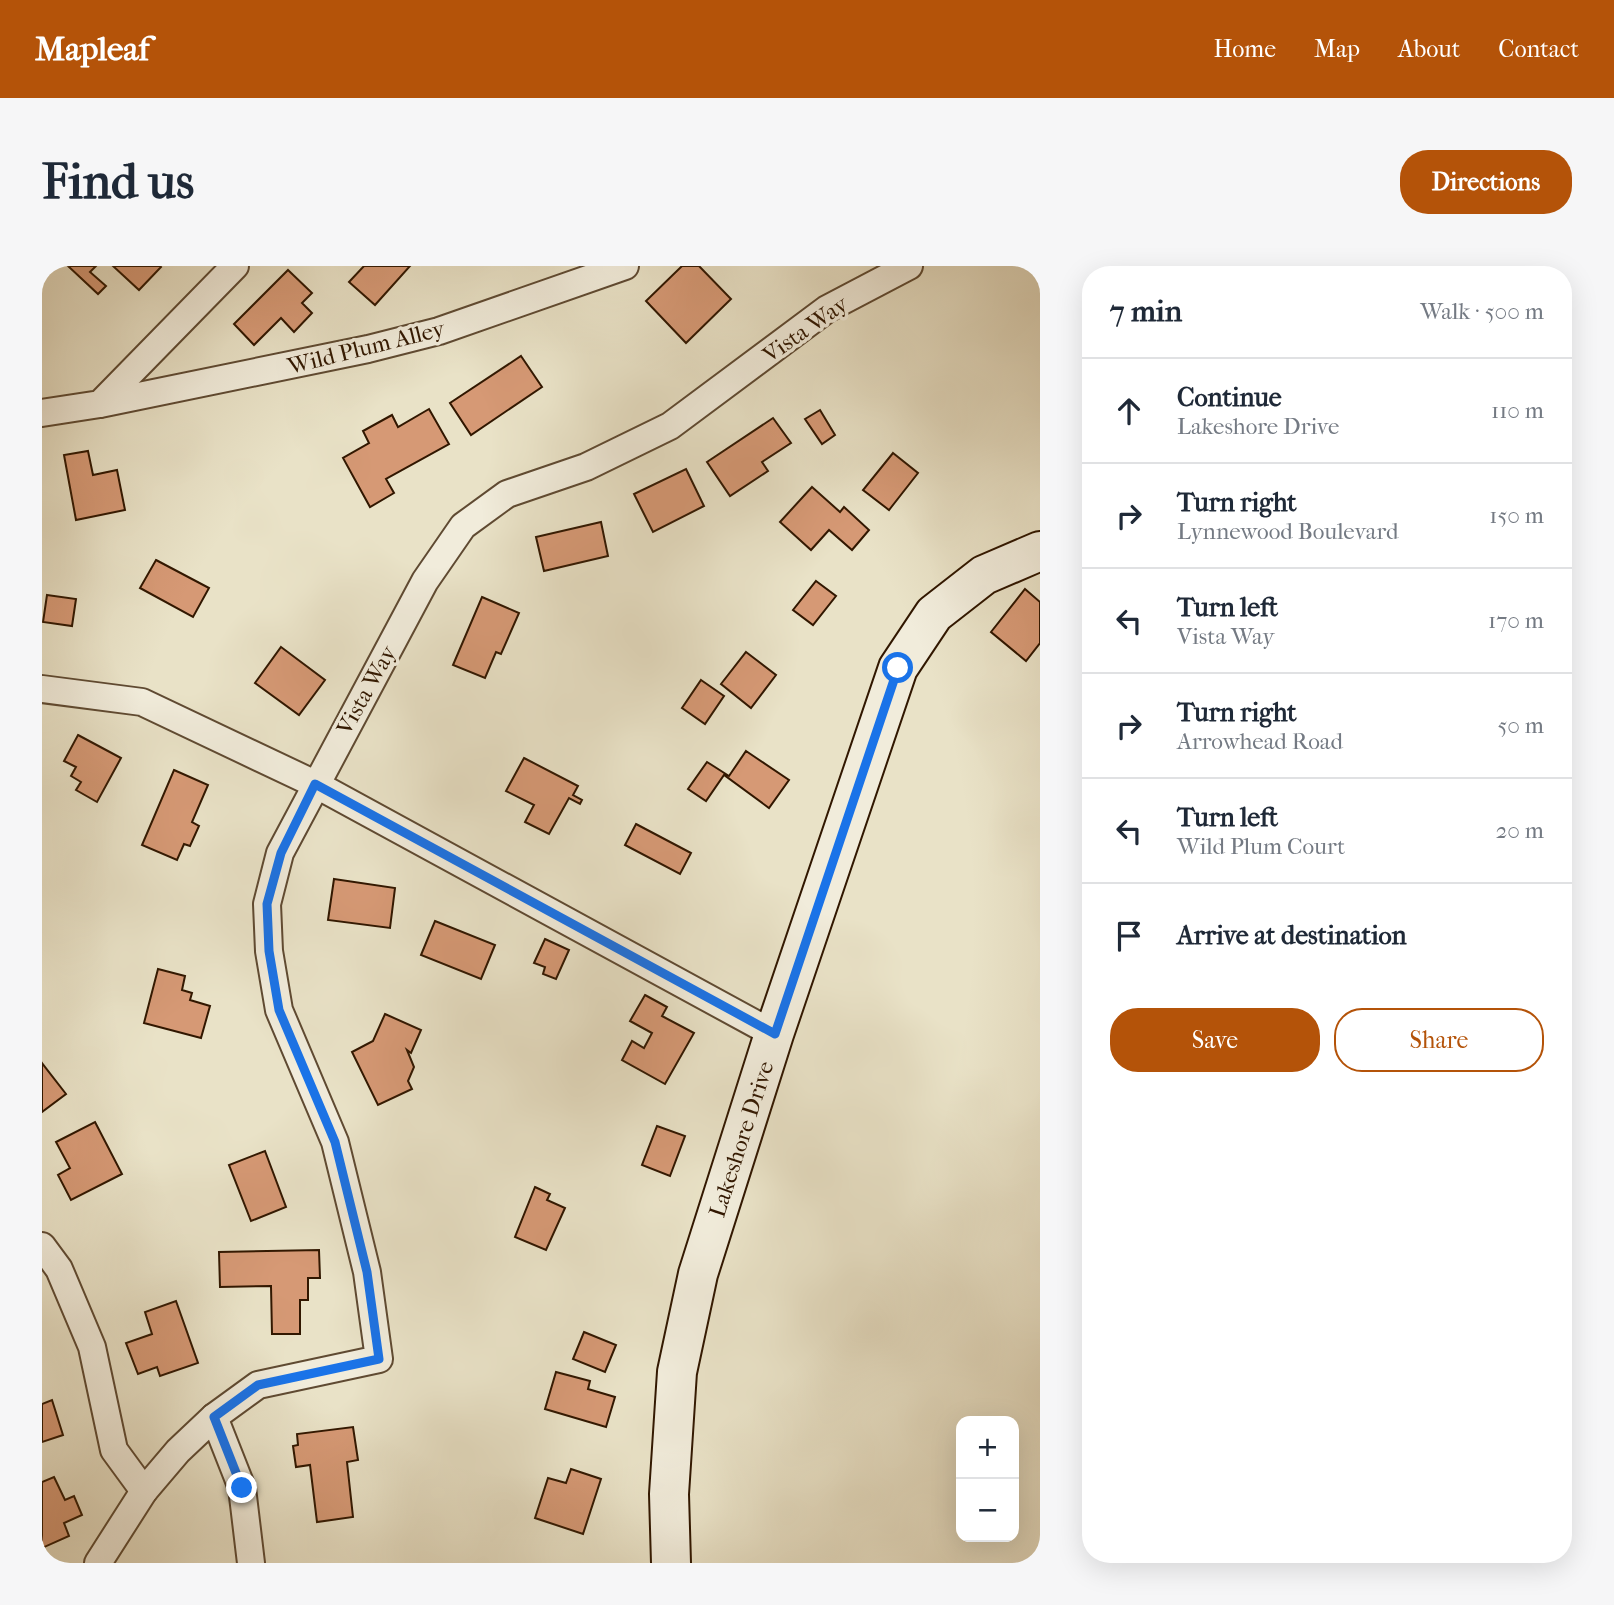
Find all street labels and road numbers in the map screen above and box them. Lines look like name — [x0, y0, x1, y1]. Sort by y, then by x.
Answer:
street label: Vista Way — [757, 290, 854, 369]
street label: Wild Plum Alley — [284, 315, 448, 380]
street label: Vista Way — [331, 640, 402, 740]
street label: Lakeshore Drive — [704, 1058, 779, 1221]

